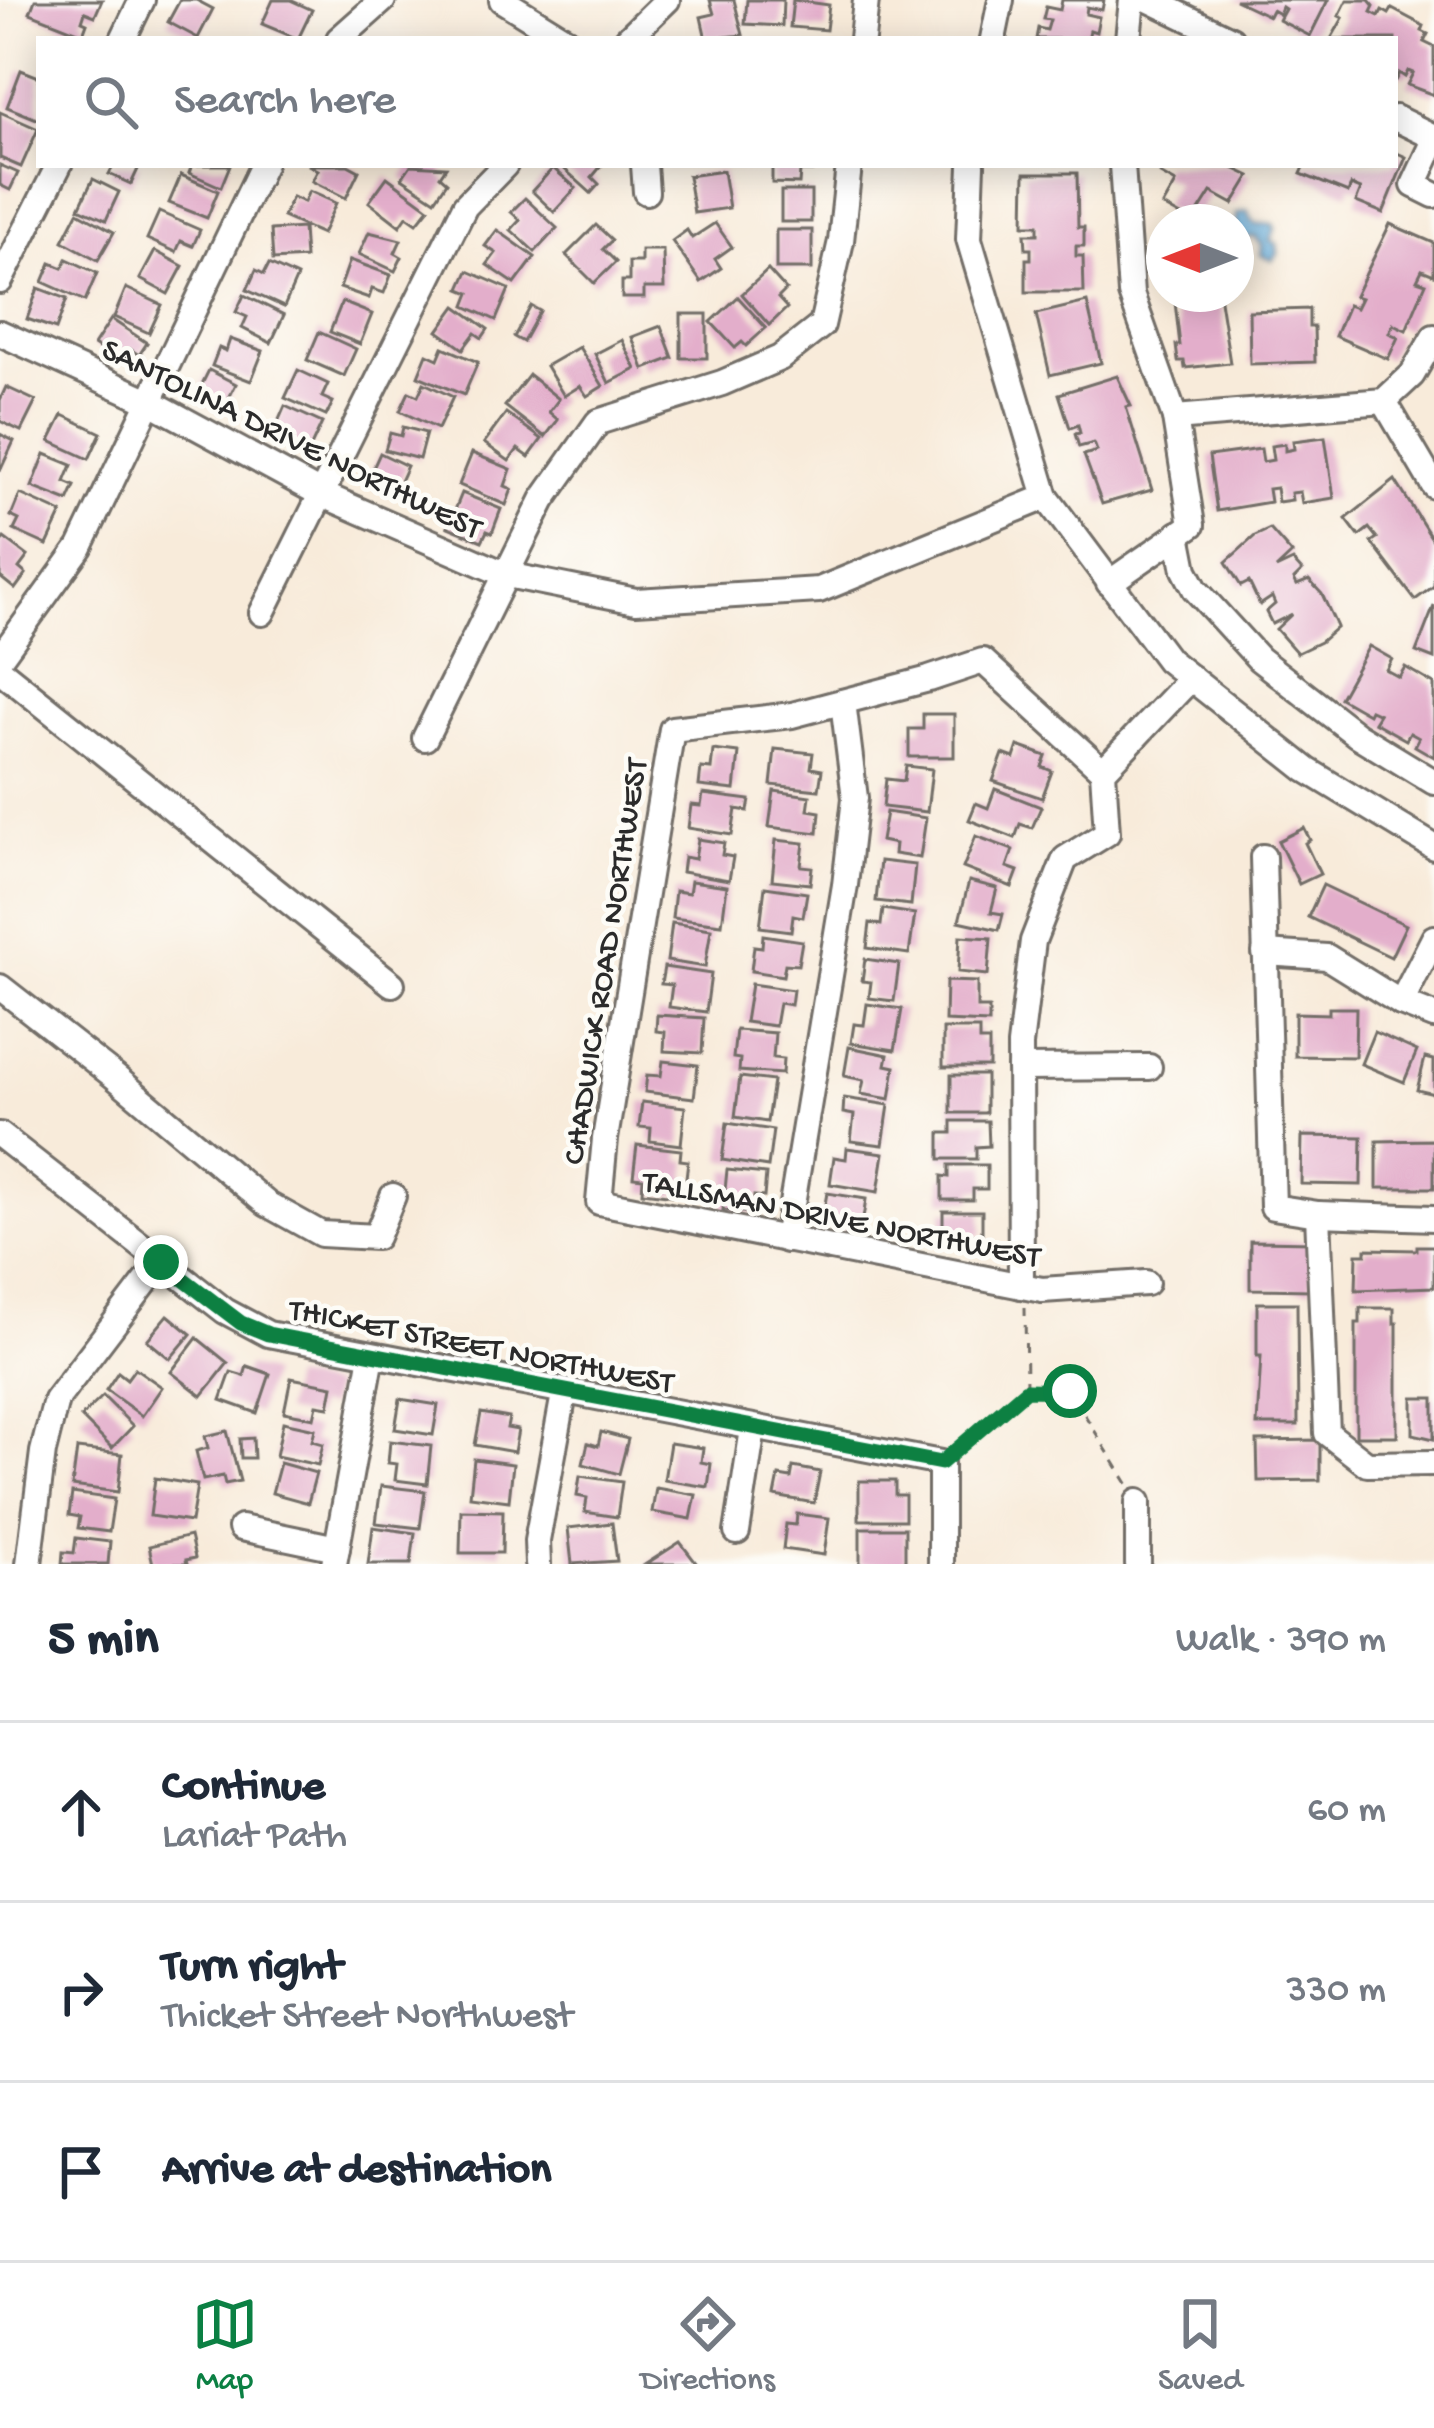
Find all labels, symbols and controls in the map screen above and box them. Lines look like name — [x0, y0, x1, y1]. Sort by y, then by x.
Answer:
search box — [36, 36, 1398, 168]
icon: search — [78, 69, 144, 135]
text: Search here — [174, 76, 396, 129]
north arrow — [1146, 204, 1254, 312]
street label: SANTOLINA DRIVE NORTHWEST — [94, 333, 488, 551]
street label: CHADWICK ROAD NORTHWEST — [557, 755, 659, 1168]
street label: TALLSMAN DRIVE NORTHWEST — [637, 1164, 1044, 1279]
route end — [134, 1235, 188, 1289]
street label: THICKET STREET NORTHWEST — [284, 1293, 677, 1405]
route start — [1043, 1364, 1097, 1418]
text: 5 min — [48, 1612, 158, 1672]
text: Walk · 390 m — [1176, 1619, 1386, 1665]
text: Continue — [162, 1762, 325, 1815]
icon: ahead — [48, 1779, 114, 1845]
text: 60 m — [1307, 1789, 1386, 1835]
text: Lariat Path — [162, 1815, 347, 1861]
text: Turn right — [162, 1942, 342, 1995]
icon: right — [48, 1959, 114, 2025]
text: 330 m — [1286, 1969, 1386, 2015]
text: Thicket Street Northwest — [162, 1995, 573, 2041]
icon: arrive — [48, 2139, 114, 2205]
text: Arrive at destination — [162, 2145, 551, 2198]
tab: Map — [192, 2291, 258, 2401]
tab: Directions — [641, 2291, 775, 2401]
tab: Saved — [1158, 2291, 1242, 2401]

